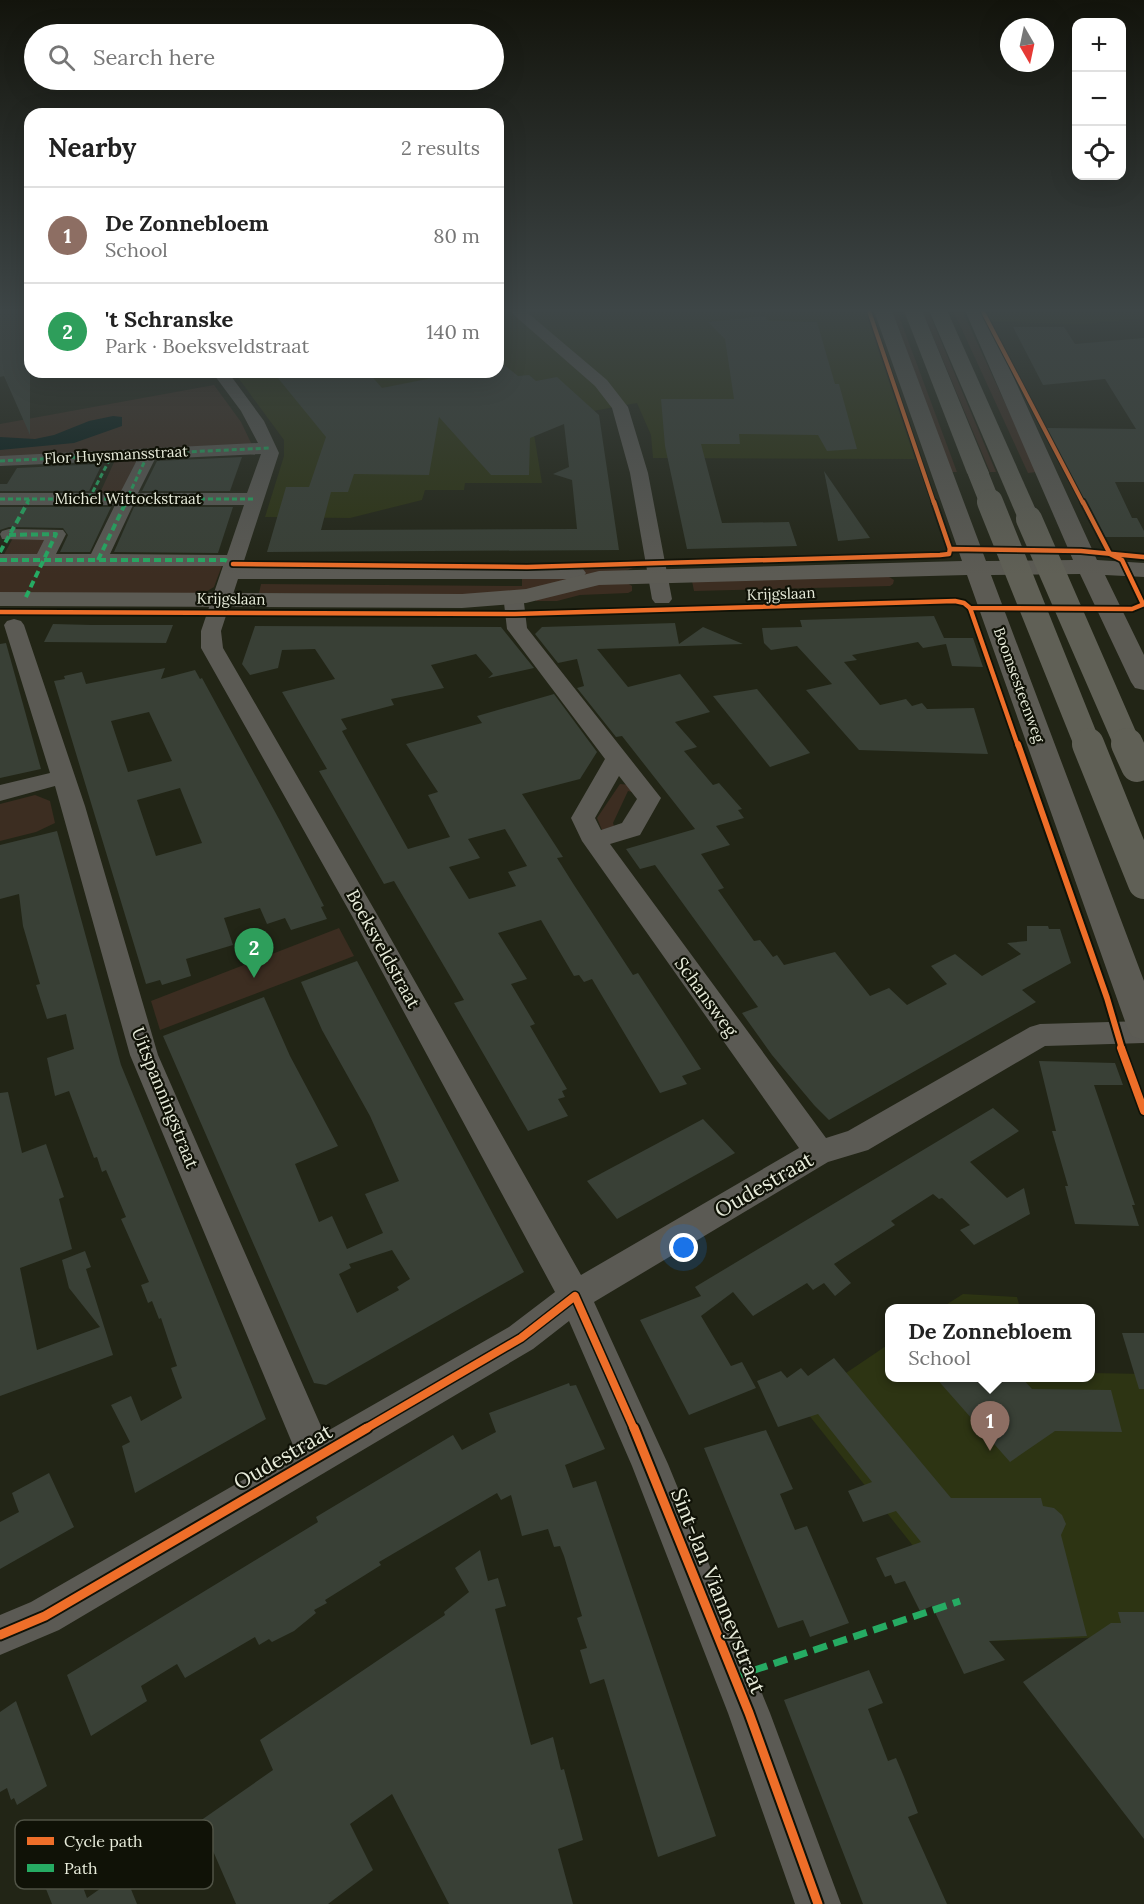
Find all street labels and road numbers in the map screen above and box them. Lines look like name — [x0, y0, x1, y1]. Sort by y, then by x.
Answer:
street label: Flor Huysmansstraat — [43, 441, 189, 468]
street label: Michel Wittockstraat — [54, 489, 202, 508]
street label: Krijgslaan — [746, 583, 816, 604]
street label: Krijgslaan — [196, 588, 266, 609]
street label: Boomsesteenweg — [990, 625, 1049, 746]
street label: Boeksveldstraat — [341, 885, 426, 1012]
street label: Schansweg — [670, 952, 744, 1042]
street label: Uitspanningstraat — [127, 1024, 204, 1172]
street label: Oudestraat — [710, 1145, 819, 1224]
street label: Oudestraat — [229, 1417, 338, 1496]
street label: Sint-Jan Vianneystraat — [665, 1484, 772, 1698]

